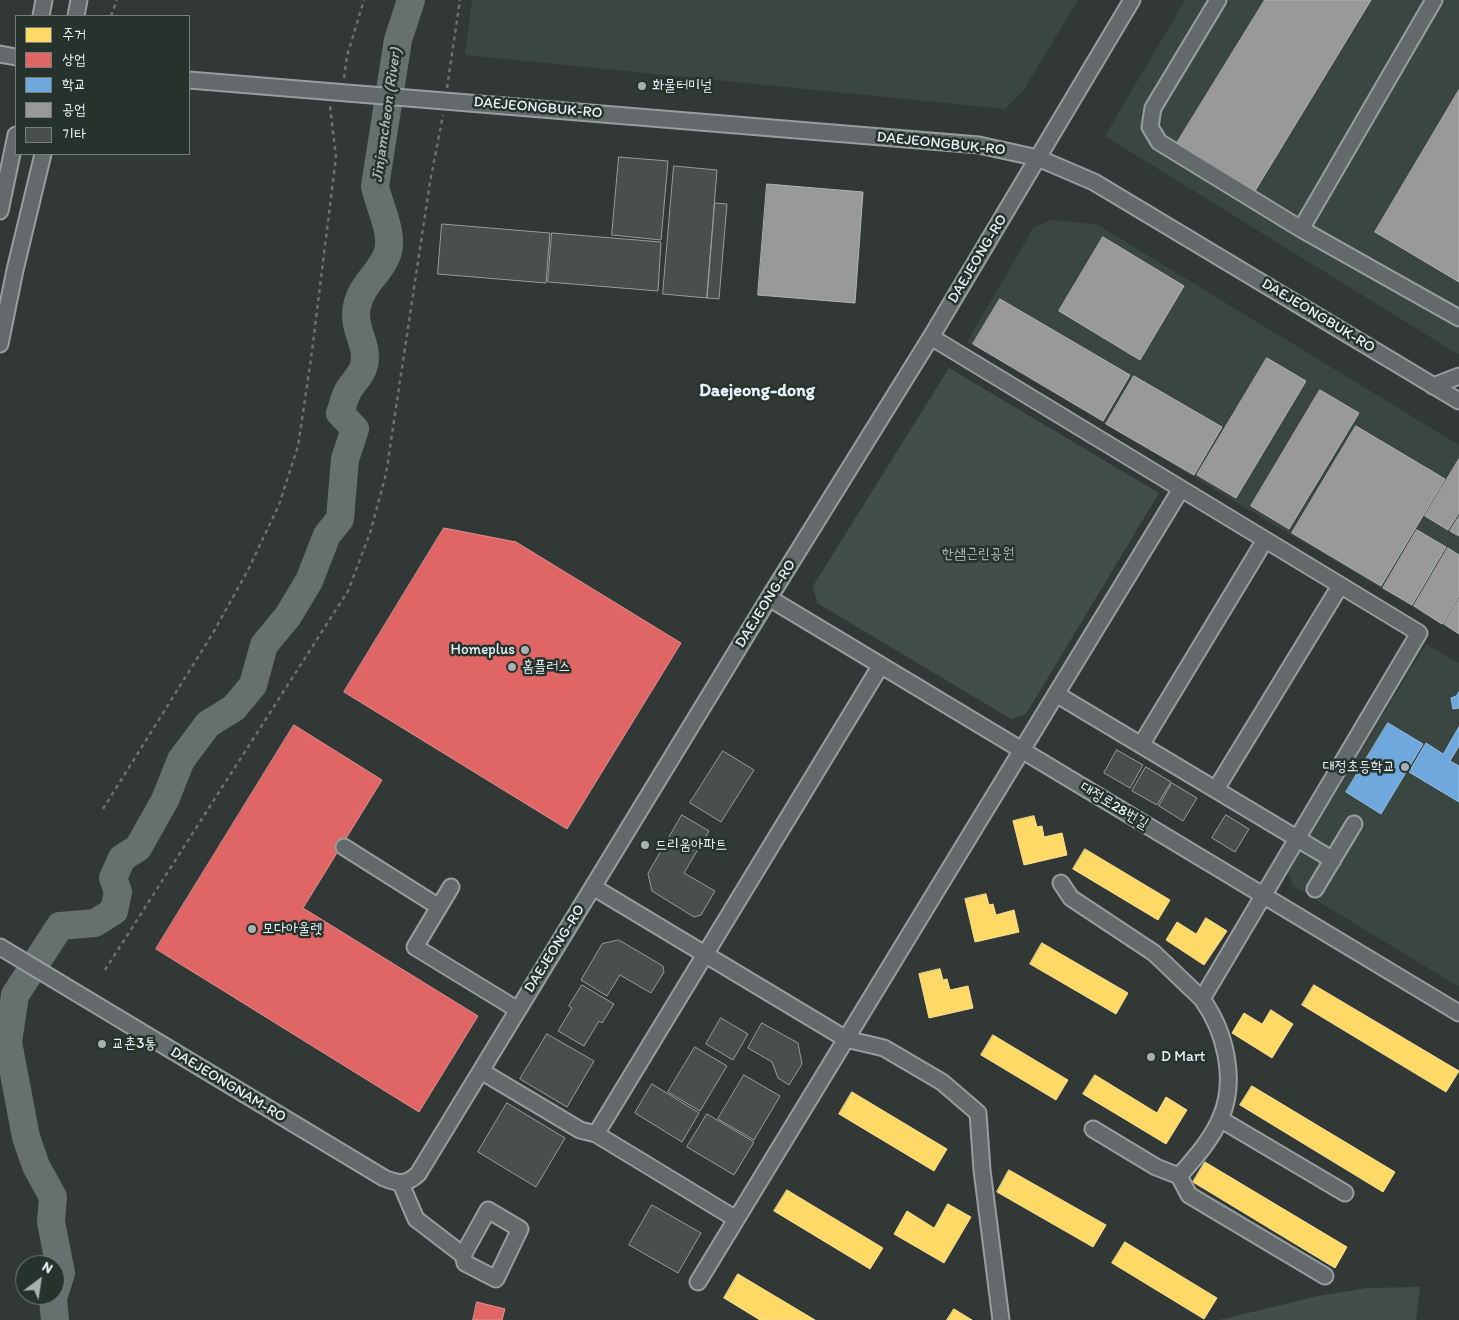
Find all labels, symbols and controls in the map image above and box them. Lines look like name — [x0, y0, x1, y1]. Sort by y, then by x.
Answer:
legend — [15, 15, 190, 155]
text: 주거 — [62, 25, 86, 43]
water label: Jinjamcheon (River) — [368, 46, 406, 184]
text: 상업 — [62, 50, 86, 68]
text: 학교 — [62, 75, 86, 93]
place label: 화물터미널 — [652, 77, 712, 95]
marker: 화물터미널 — [636, 80, 648, 92]
street label: DAEJEONGBUK-RO — [473, 93, 603, 123]
text: 공업 — [62, 100, 86, 118]
text: 기타 — [62, 125, 86, 143]
street label: DAEJEONGBUK-RO — [876, 128, 1006, 160]
street label: DAEJEONG-RO — [944, 211, 1012, 307]
street label: DAEJEONGBUK-RO — [1258, 275, 1378, 357]
district label: Daejeong-dong — [699, 380, 815, 402]
park label: 한샘근린공원 — [942, 545, 1014, 563]
street label: DAEJEONG-RO — [732, 557, 800, 651]
place label: Homeplus — [451, 641, 515, 659]
marker: Homeplus — [519, 644, 531, 656]
place label: 홈플러스 — [522, 658, 570, 676]
marker: 홈플러스 — [506, 661, 518, 673]
place label: 대정초등학교 — [1323, 758, 1395, 776]
marker: 대정초등학교 — [1399, 761, 1411, 773]
street label: 대정로28번길 — [1077, 779, 1151, 833]
place label: 드리움아파트 — [655, 836, 727, 854]
marker: 드리움아파트 — [639, 839, 651, 851]
street label: DAEJEONG-RO — [521, 902, 589, 996]
place label: 모다아울렛 — [262, 920, 322, 938]
marker: 모다아울렛 — [246, 923, 258, 935]
place label: 교촌3통 — [112, 1035, 156, 1053]
marker: 교촌3통 — [96, 1038, 108, 1050]
street label: DAEJEONGNAM-RO — [167, 1043, 289, 1127]
place label: D Mart — [1161, 1048, 1205, 1066]
marker: D Mart — [1145, 1051, 1157, 1063]
north arrow — [15, 1255, 65, 1305]
text: N — [39, 1258, 56, 1277]

